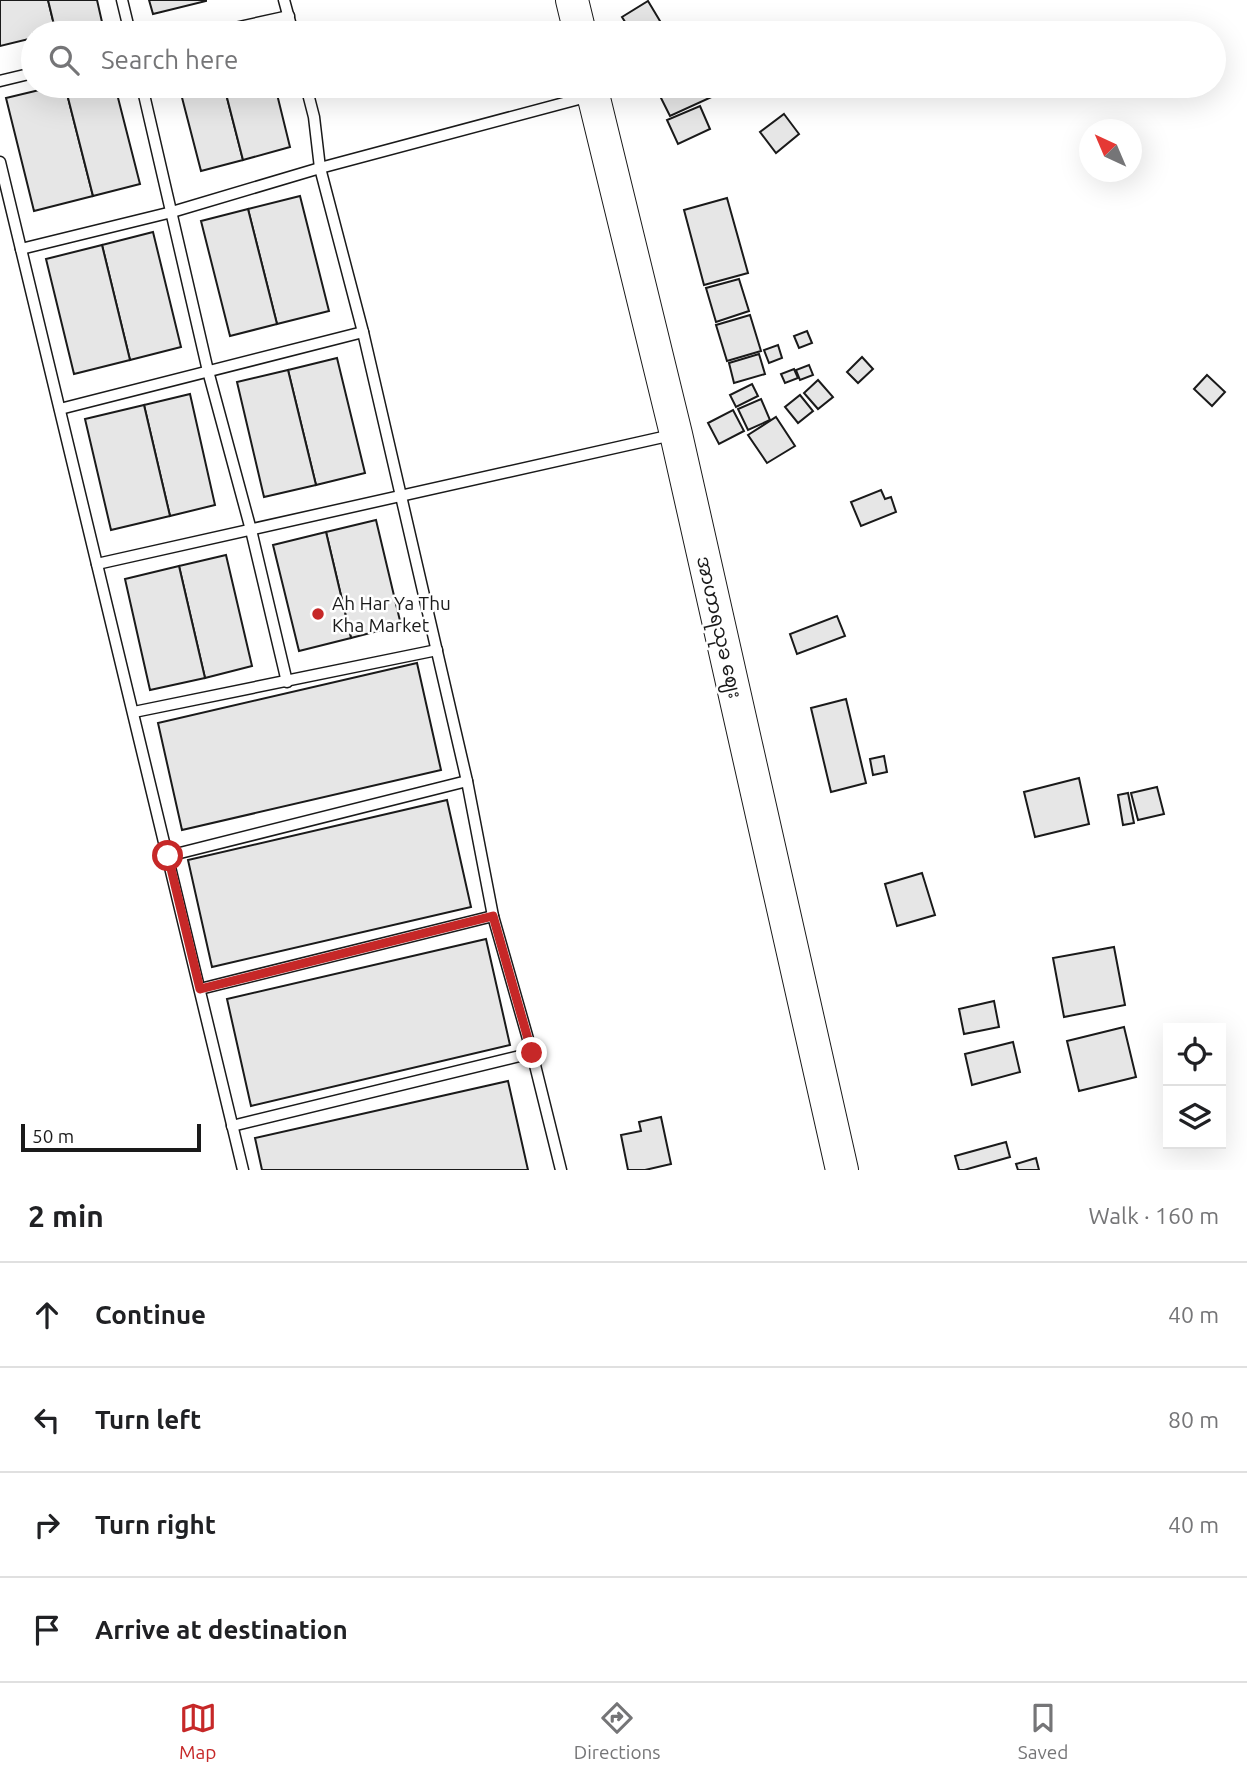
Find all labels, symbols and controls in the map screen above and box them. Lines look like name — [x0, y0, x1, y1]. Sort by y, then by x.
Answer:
search box — [21, 21, 1226, 98]
icon: search — [45, 41, 83, 79]
text: Search here — [101, 45, 238, 74]
north arrow — [1079, 119, 1142, 182]
street label: အာဟာရသုခ ဈေး — [687, 554, 747, 702]
place label: Ah Har Ya Thu Kha Market — [332, 592, 451, 636]
marker: Ah Har Ya Thu Kha Market — [310, 606, 326, 622]
route start — [152, 840, 183, 871]
map controls — [1163, 1023, 1226, 1149]
button: locate — [1163, 1023, 1226, 1086]
route end — [516, 1037, 547, 1068]
button: layers — [1163, 1086, 1226, 1149]
scale bar — [21, 1121, 201, 1153]
text: 50 m — [32, 1125, 74, 1147]
text: 2 min — [28, 1199, 104, 1233]
text: Walk · 160 m — [1088, 1203, 1219, 1228]
icon: ahead — [28, 1296, 66, 1334]
text: Continue — [95, 1300, 206, 1329]
text: 40 m — [1168, 1302, 1219, 1327]
icon: left — [28, 1401, 66, 1439]
text: Turn left — [95, 1405, 201, 1434]
text: 80 m — [1168, 1407, 1219, 1432]
icon: right — [28, 1506, 66, 1544]
text: Turn right — [95, 1510, 216, 1539]
text: 40 m — [1168, 1512, 1219, 1537]
icon: arrive — [28, 1611, 66, 1649]
text: Arrive at destination — [95, 1615, 348, 1644]
tab: Map — [179, 1699, 217, 1763]
tab: Directions — [574, 1699, 661, 1763]
tab: Saved — [1018, 1699, 1068, 1763]

